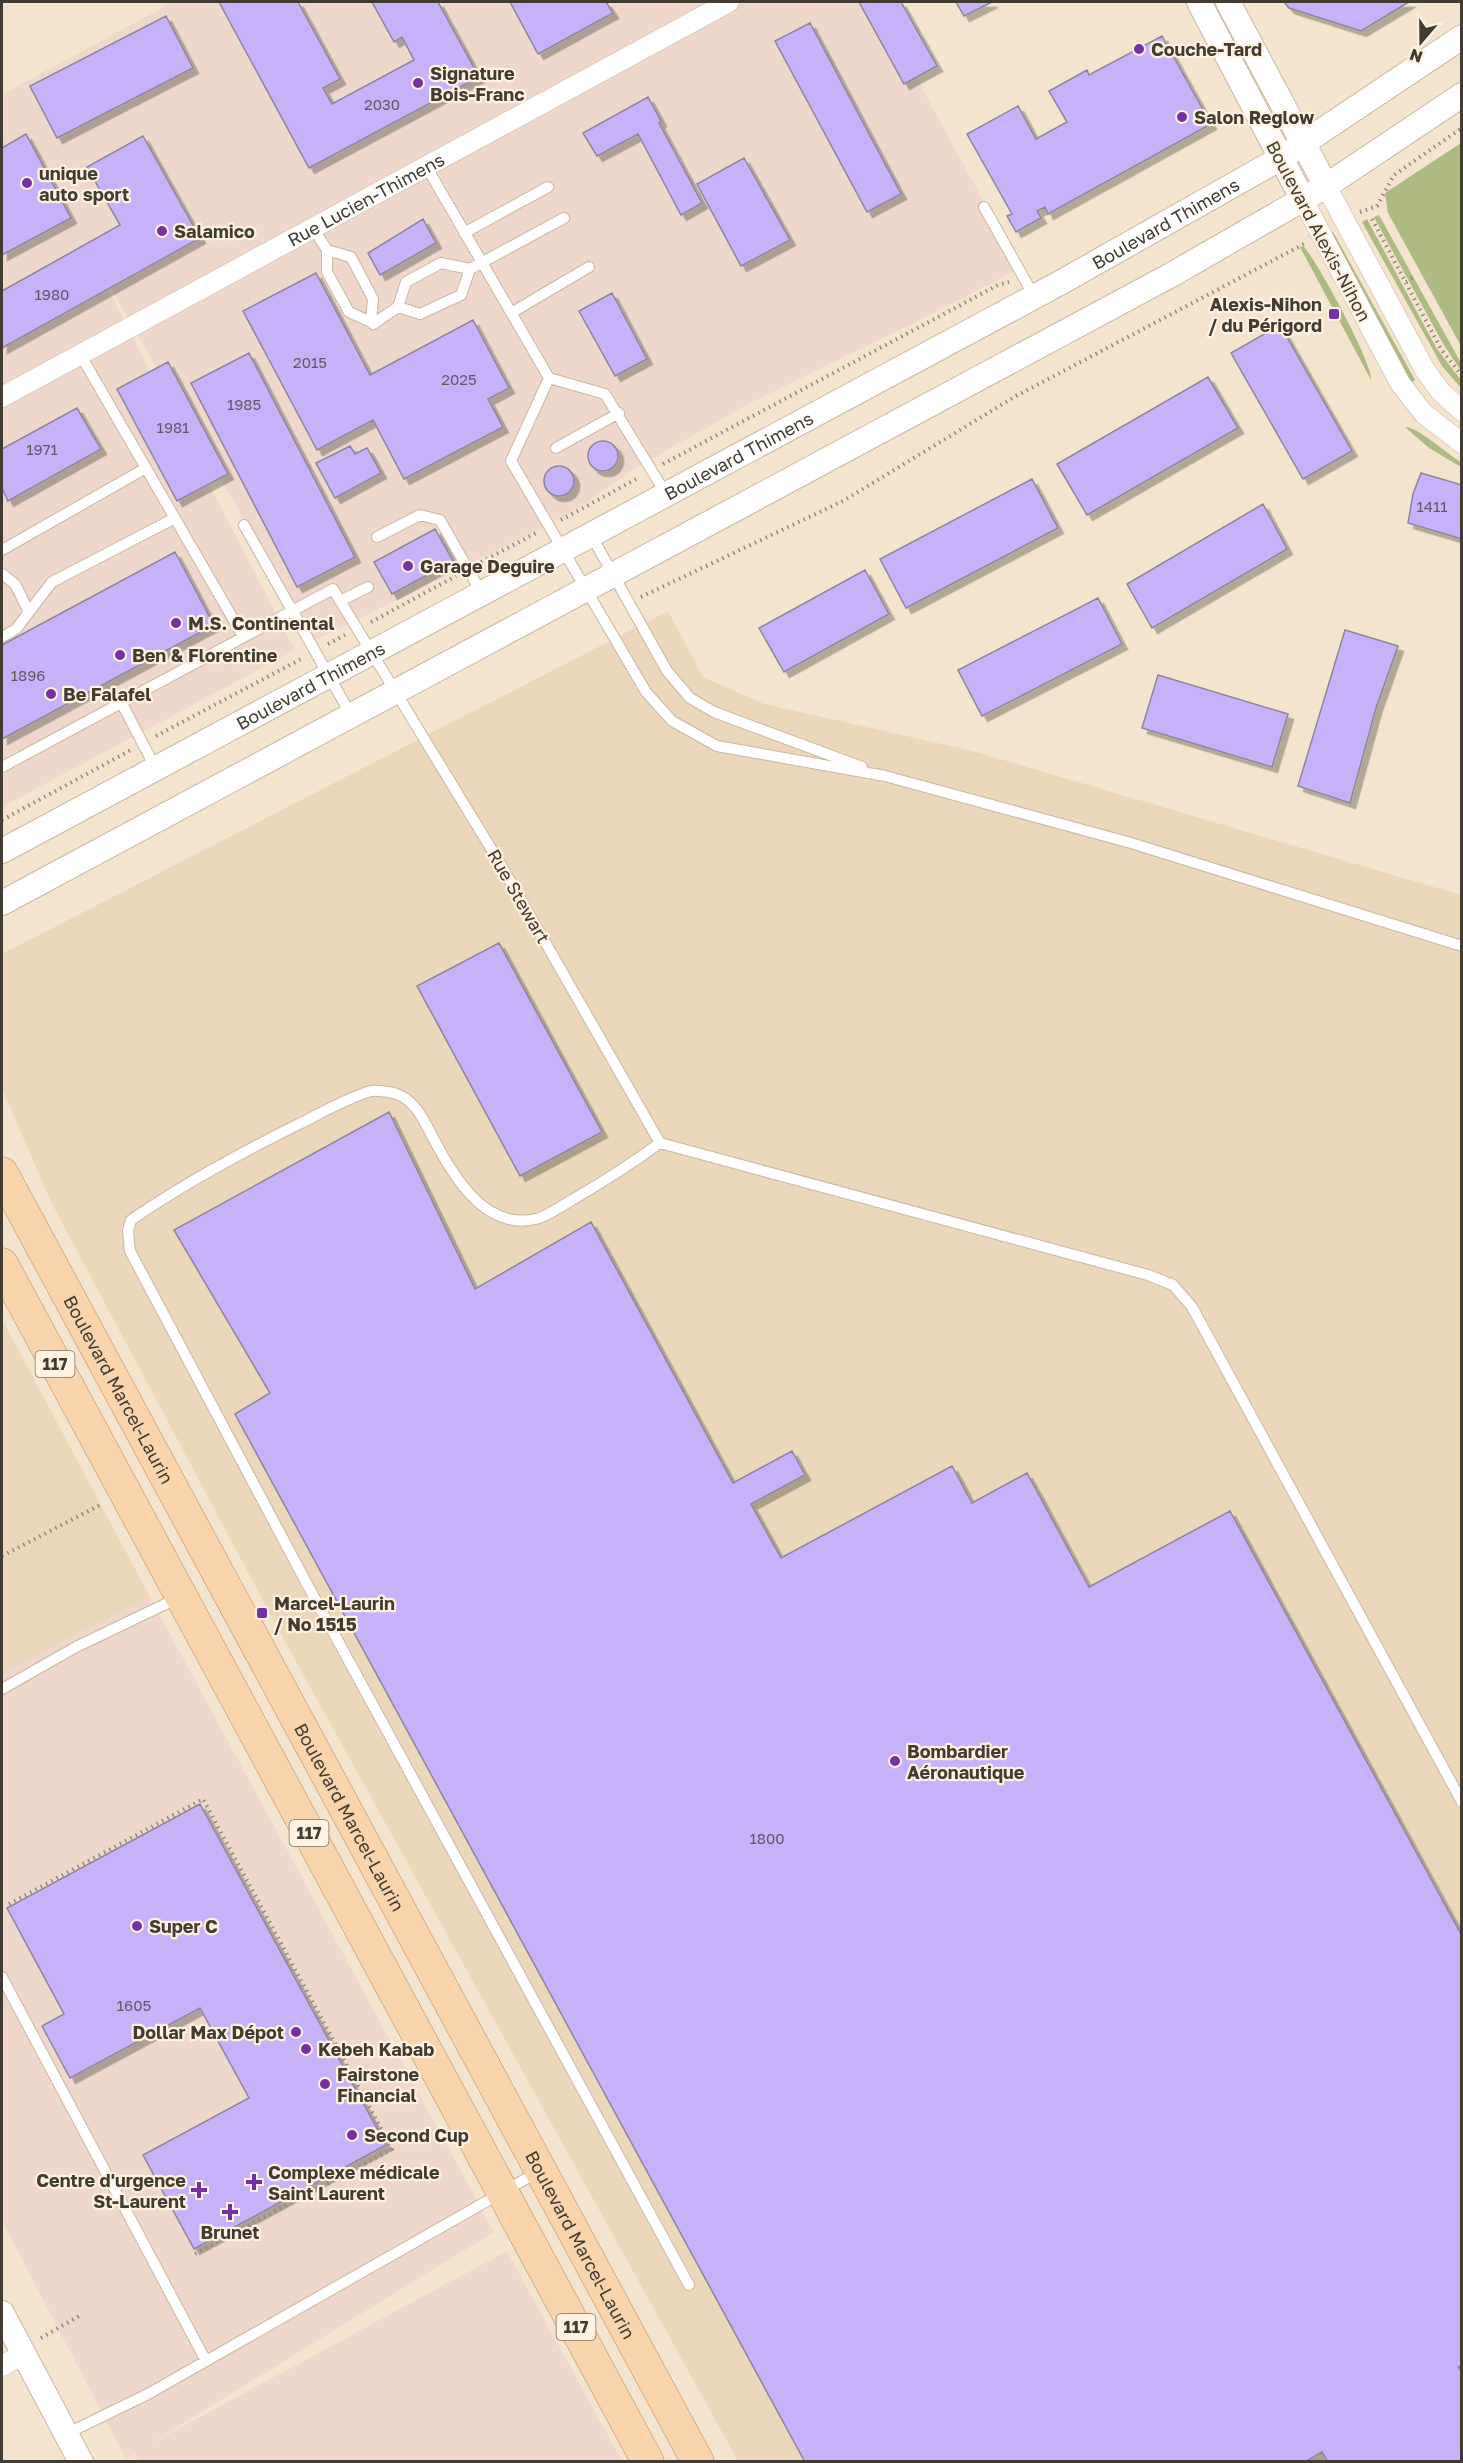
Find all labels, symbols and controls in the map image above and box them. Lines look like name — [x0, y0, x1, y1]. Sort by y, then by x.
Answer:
north arrow — [1391, 12, 1451, 72]
place label: Couche-Tard — [1151, 38, 1262, 60]
marker: Couche-Tard — [1132, 42, 1146, 56]
text: N — [1407, 45, 1425, 68]
place label: Signature Bois-Franc — [430, 62, 525, 105]
marker: Signature Bois-Franc — [411, 76, 425, 90]
house number: 2030 — [364, 95, 400, 113]
place label: Salon Reglow — [1194, 106, 1314, 128]
marker: Salon Reglow — [1175, 110, 1189, 124]
street label: Boulevard Alexis-Nihon — [1262, 137, 1376, 325]
street label: Rue Lucien-Thimens — [284, 148, 448, 251]
place label: unique auto sport — [39, 162, 129, 205]
street label: Boulevard Thimens — [1088, 173, 1243, 274]
marker: unique auto sport — [20, 176, 34, 190]
place label: Salamico — [174, 220, 255, 242]
marker: Salamico — [155, 224, 169, 238]
house number: 1980 — [35, 285, 69, 303]
place label: Alexis-Nihon / du Périgord — [1208, 293, 1322, 336]
marker: Alexis-Nihon / du Périgord — [1327, 307, 1341, 321]
house number: 2015 — [293, 353, 327, 371]
house number: 2025 — [441, 370, 477, 388]
house number: 1985 — [227, 395, 261, 413]
street label: Boulevard Thimens — [660, 407, 817, 504]
house number: 1981 — [157, 418, 189, 436]
house number: 1971 — [26, 440, 58, 458]
house number: 1411 — [1417, 497, 1447, 515]
place label: Garage Deguire — [420, 555, 555, 577]
marker: Garage Deguire — [401, 559, 415, 573]
place label: M.S. Continental — [188, 612, 334, 634]
marker: M.S. Continental — [169, 616, 183, 630]
street label: Boulevard Thimens — [232, 637, 389, 734]
place label: Ben & Florentine — [132, 644, 278, 666]
marker: Ben & Florentine — [113, 648, 127, 662]
house number: 1896 — [11, 666, 45, 684]
place label: Be Falafel — [63, 683, 151, 705]
marker: Be Falafel — [44, 687, 58, 701]
street label: Rue Stewart — [483, 845, 555, 947]
street label: Boulevard Marcel-Laurin — [59, 1292, 179, 1487]
road number: 117 — [36, 1351, 74, 1377]
place label: Marcel-Laurin / No 1515 — [274, 1592, 395, 1635]
marker: Marcel-Laurin / No 1515 — [255, 1606, 269, 1620]
street label: Boulevard Marcel-Laurin — [290, 1719, 410, 1915]
place label: Bombardier Aéronautique — [907, 1740, 1025, 1783]
marker: Bombardier Aéronautique — [888, 1754, 902, 1768]
road number: 117 — [290, 1820, 328, 1846]
house number: 1800 — [749, 1829, 785, 1847]
place label: Super C — [149, 1915, 218, 1937]
marker: Super C — [130, 1919, 144, 1933]
house number: 1605 — [117, 1996, 151, 2014]
place label: Dollar Max Dépot — [132, 2021, 284, 2043]
marker: Dollar Max Dépot — [289, 2025, 303, 2039]
place label: Kebeh Kabab — [318, 2038, 434, 2060]
marker: Kebeh Kabab — [299, 2042, 313, 2056]
place label: Fairstone Financial — [337, 2063, 420, 2106]
marker: Fairstone Financial — [318, 2077, 332, 2091]
place label: Second Cup — [364, 2124, 469, 2146]
marker: Second Cup — [345, 2128, 359, 2142]
street label: Boulevard Marcel-Laurin — [521, 2147, 640, 2343]
place label: Complexe médicale Saint Laurent — [268, 2161, 440, 2204]
place label: Centre d'urgence St-Laurent — [36, 2169, 186, 2212]
marker: Complexe médicale Saint Laurent — [245, 2173, 263, 2191]
marker: Centre d'urgence St-Laurent — [190, 2181, 208, 2199]
marker: Brunet — [223, 2205, 237, 2219]
place label: Brunet — [200, 2221, 260, 2243]
road number: 117 — [556, 2314, 596, 2340]

